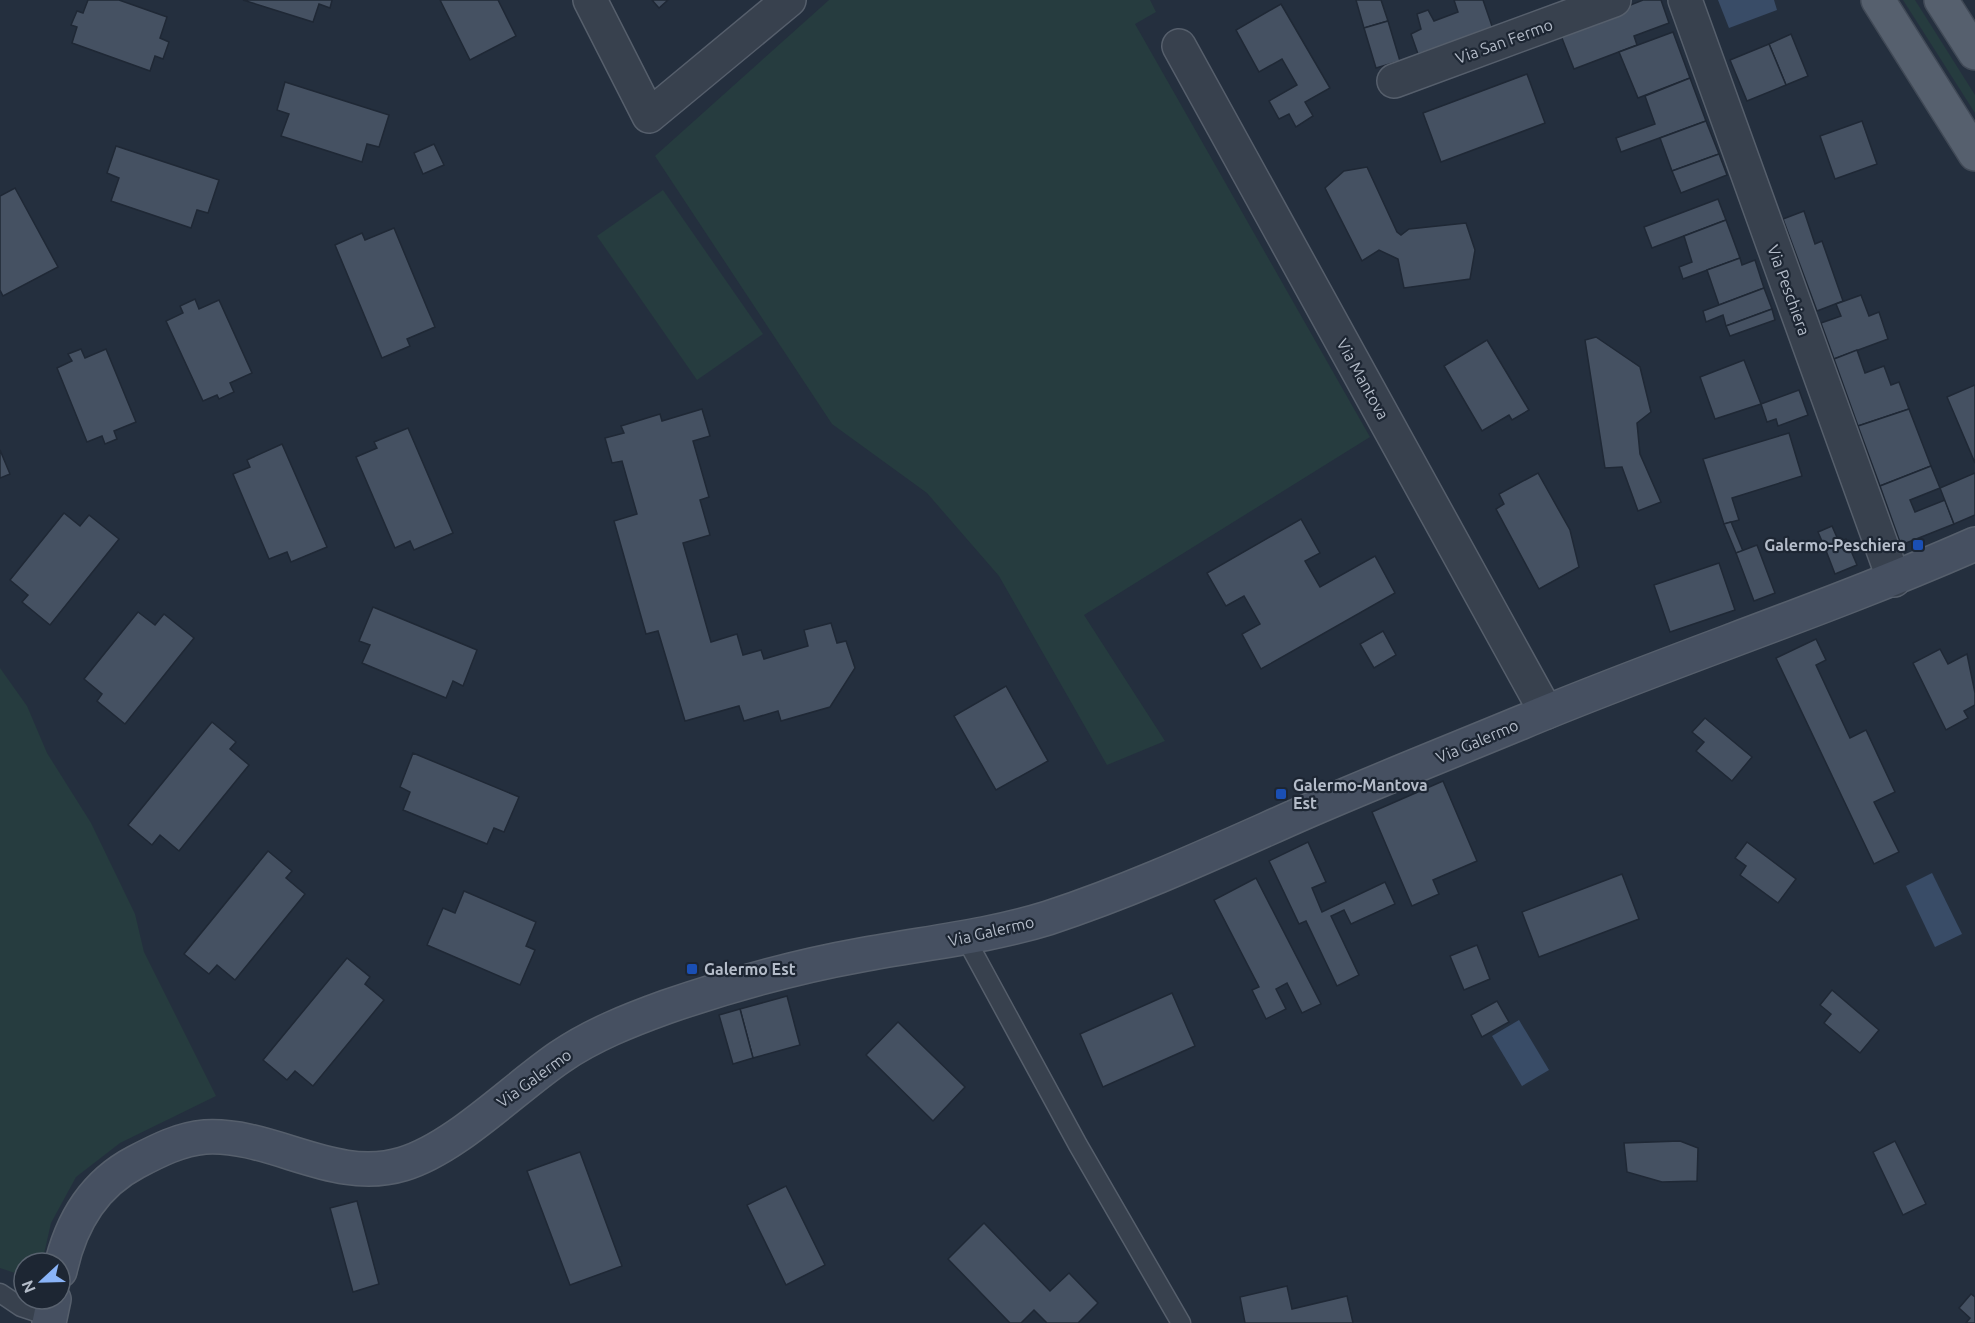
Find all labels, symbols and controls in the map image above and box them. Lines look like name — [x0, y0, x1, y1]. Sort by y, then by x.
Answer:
street label: Via San Fermo — [1453, 15, 1555, 67]
street label: Via Peschiera — [1764, 242, 1814, 338]
street label: Via Mantova — [1333, 336, 1393, 422]
place label: Galermo-Peschiera — [1764, 536, 1906, 554]
marker: Galermo-Peschiera — [1911, 538, 1925, 552]
street label: Via Galermo — [1433, 716, 1521, 766]
place label: Galermo-Mantova Est — [1293, 776, 1428, 812]
marker: Galermo-Mantova Est — [1274, 787, 1288, 801]
street label: Via Galermo — [946, 912, 1036, 950]
place label: Galermo Est — [704, 960, 796, 978]
marker: Galermo Est — [685, 962, 699, 976]
street label: Via Galermo — [493, 1045, 575, 1111]
north arrow — [12, 1251, 72, 1311]
text: N — [18, 1278, 39, 1296]

